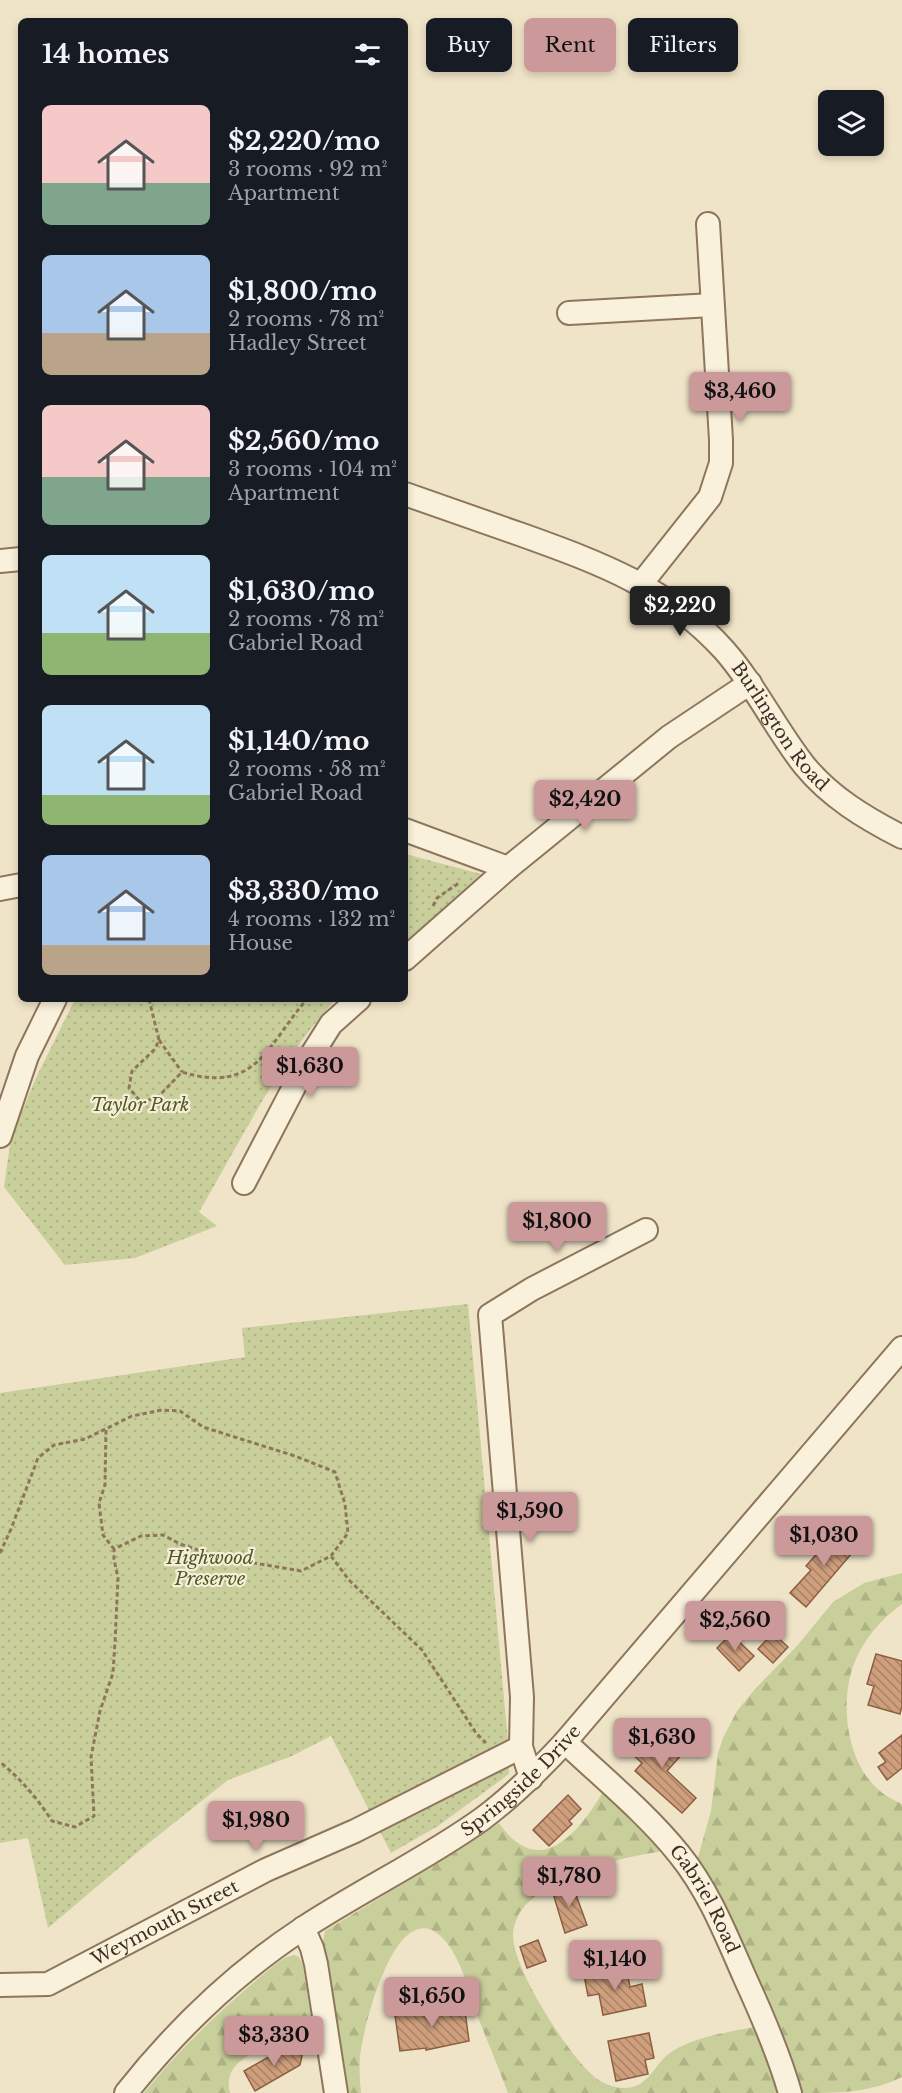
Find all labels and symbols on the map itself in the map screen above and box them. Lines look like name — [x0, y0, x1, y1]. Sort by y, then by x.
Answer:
pin: $3,460 — [691, 372, 789, 423]
pin: $2,220 — [631, 586, 729, 637]
street label: Burlington Road — [727, 657, 833, 796]
pin: $2,420 — [536, 780, 634, 831]
pin: $1,630 — [261, 1047, 359, 1098]
park label: Taylor Park — [91, 1094, 189, 1116]
pin: $1,800 — [508, 1202, 606, 1253]
pin: $1,590 — [481, 1492, 579, 1543]
pin: $1,030 — [775, 1516, 873, 1567]
park label: Highwood Preserve — [165, 1547, 254, 1590]
pin: $2,560 — [686, 1601, 784, 1652]
pin: $1,630 — [613, 1718, 711, 1769]
street label: Springside Drive — [457, 1721, 585, 1841]
pin: $1,980 — [207, 1801, 305, 1852]
street label: Gabriel Road — [665, 1840, 744, 1957]
pin: $1,780 — [520, 1857, 618, 1908]
street label: Weymouth Street — [87, 1875, 243, 1971]
pin: $1,140 — [566, 1940, 664, 1991]
pin: $1,650 — [383, 1977, 481, 2028]
pin: $3,330 — [225, 2016, 323, 2067]

